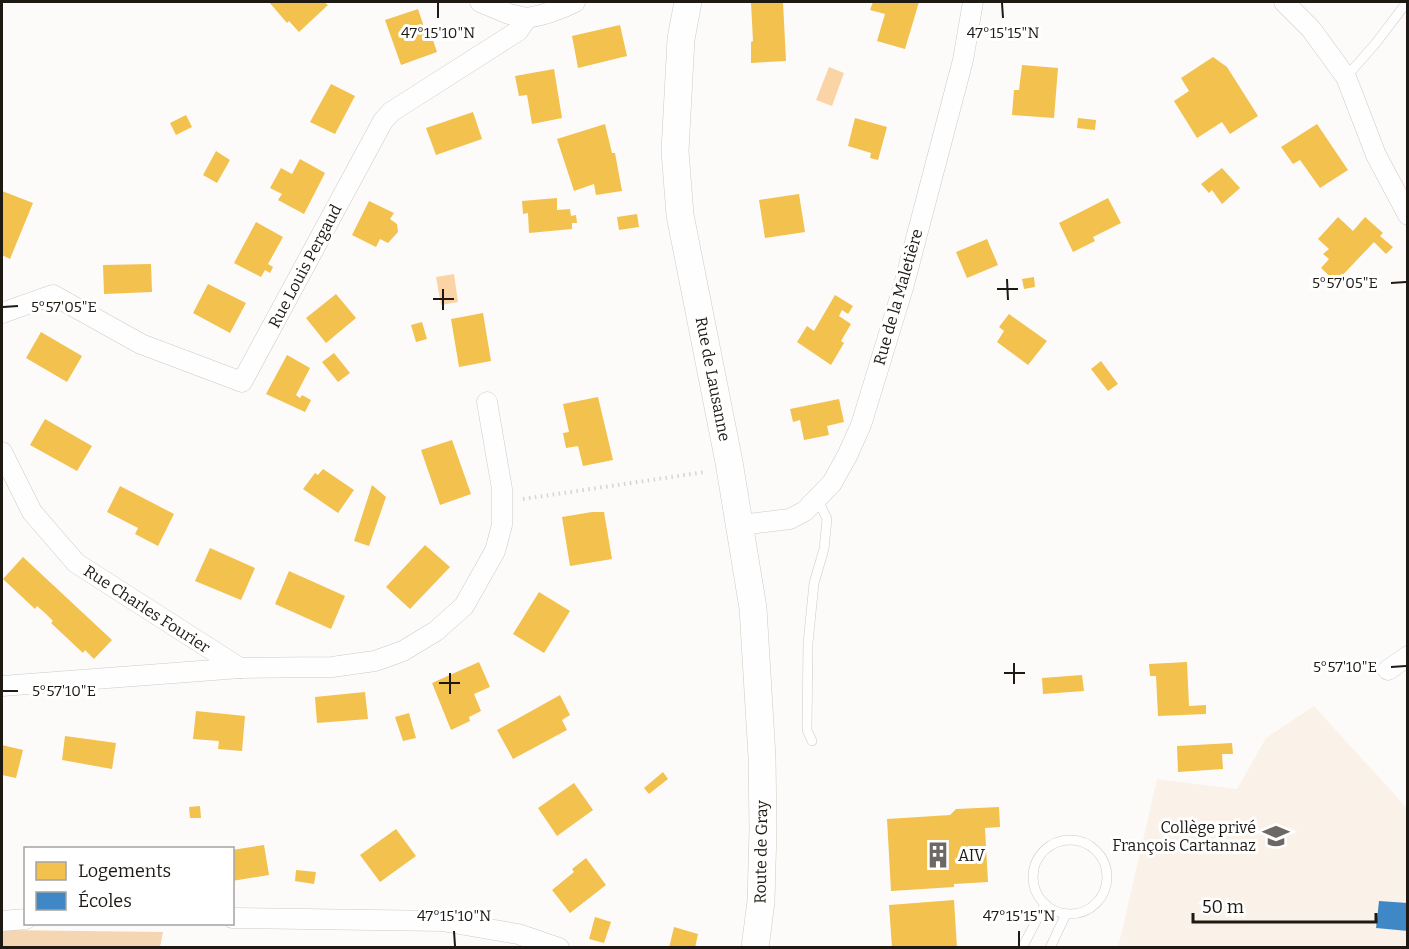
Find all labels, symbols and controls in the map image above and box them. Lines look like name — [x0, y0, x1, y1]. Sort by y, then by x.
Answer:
text: 47°15'10"N — [401, 24, 475, 42]
text: 47°15'15"N — [967, 24, 1039, 42]
street label: Rue Louis Pergaud — [264, 201, 346, 331]
street label: Rue de la Maletière — [869, 227, 927, 367]
text: 5°57'05"E — [1312, 274, 1378, 292]
text: 5°57'05"E — [31, 298, 97, 316]
street label: Rue de Lausanne — [692, 315, 734, 443]
street label: Rue Charles Fourier — [80, 561, 214, 657]
text: 5°57'10"E — [1313, 658, 1377, 676]
text: 5°57'10"E — [32, 682, 96, 700]
street label: Route de Gray — [751, 800, 771, 904]
place label: Collège privé François Cartannaz — [1112, 818, 1256, 855]
school or university icon: Collège privé François Cartannaz — [1261, 821, 1291, 851]
building icon: AIV — [923, 840, 953, 870]
place label: AIV — [958, 846, 986, 865]
legend — [24, 847, 234, 925]
text: Logements — [78, 860, 171, 882]
scale bar — [1193, 886, 1376, 924]
text: Écoles — [78, 889, 132, 912]
text: 50 m — [1202, 896, 1244, 918]
text: 47°15'10"N — [417, 907, 491, 925]
text: 47°15'15"N — [983, 907, 1055, 925]

